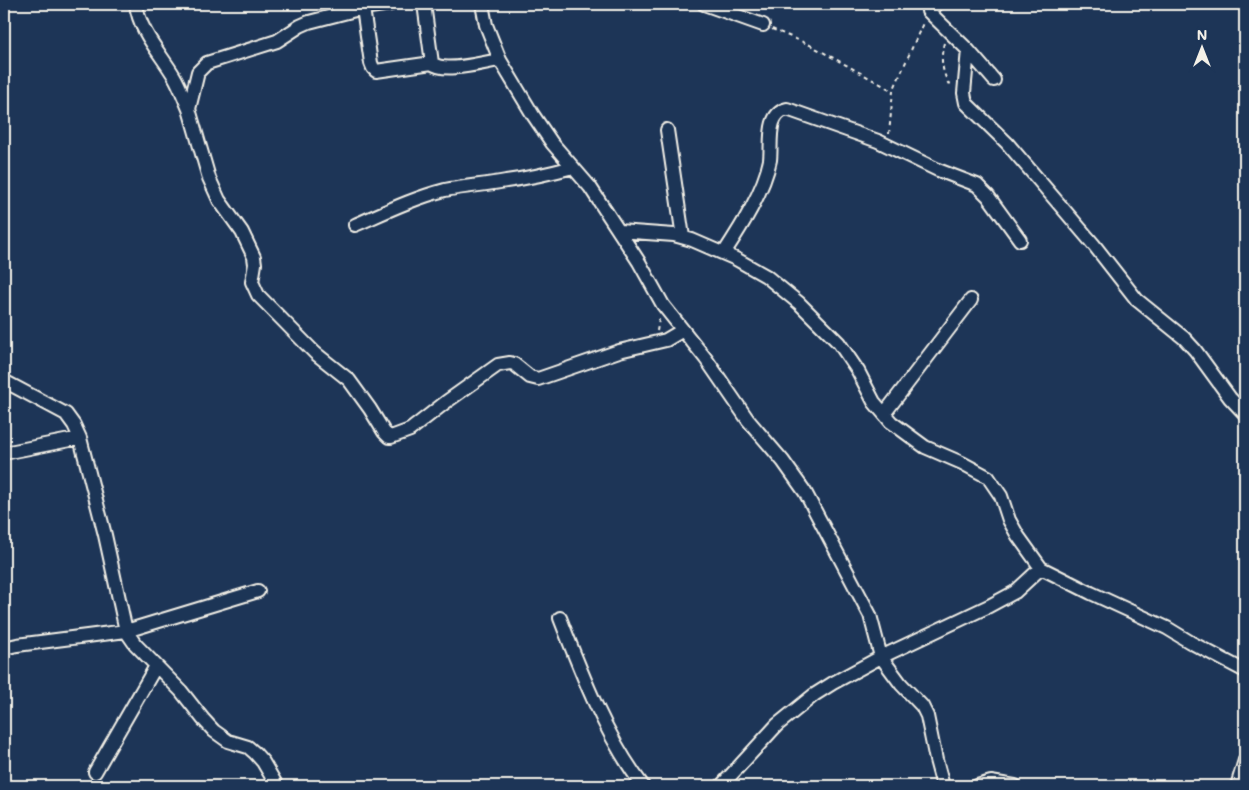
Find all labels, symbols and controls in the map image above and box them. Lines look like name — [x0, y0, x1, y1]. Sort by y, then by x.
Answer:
north arrow — [1176, 22, 1226, 72]
text: N — [1197, 25, 1207, 44]

